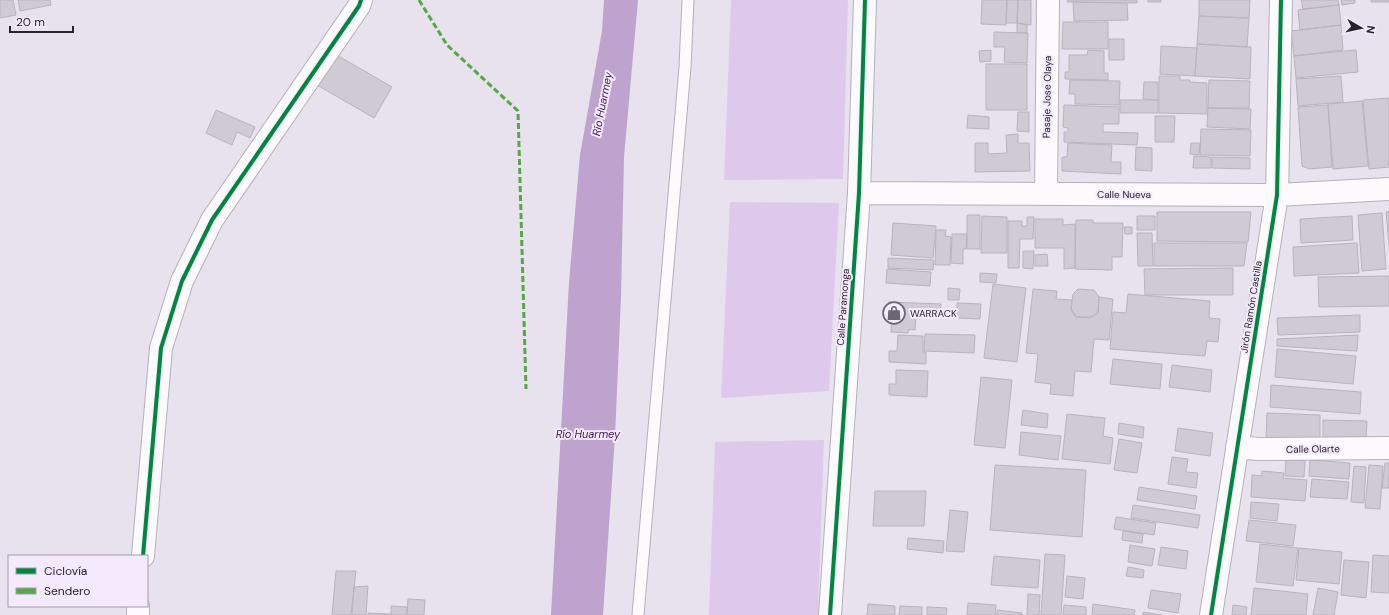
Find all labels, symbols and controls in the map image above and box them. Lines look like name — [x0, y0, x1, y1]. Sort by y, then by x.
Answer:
scale bar — [10, 8, 73, 34]
north arrow — [1341, 8, 1381, 48]
text: 20 m — [16, 14, 45, 30]
text: N — [1363, 25, 1378, 35]
street label: Pasaje Jose Olaya — [1040, 56, 1054, 138]
water label: Río Huarmey — [589, 70, 615, 137]
street label: Calle Nueva — [1097, 188, 1151, 201]
street label: Jirón Ramón Castilla — [1237, 260, 1265, 354]
street label: Calle Paramonga — [834, 268, 852, 346]
shop icon: WARRACK — [881, 300, 907, 326]
place label: WARRACK — [910, 307, 957, 320]
water label: Río Huarmey — [556, 427, 621, 441]
street label: Calle Olarte — [1286, 442, 1340, 456]
legend — [8, 555, 148, 607]
text: Ciclovía — [44, 563, 87, 579]
text: Sendero — [44, 583, 90, 599]

